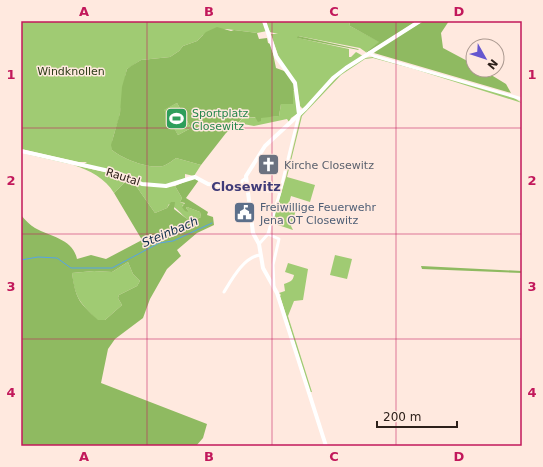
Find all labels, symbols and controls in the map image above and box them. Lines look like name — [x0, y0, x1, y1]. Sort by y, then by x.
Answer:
text: A — [79, 4, 89, 19]
text: B — [204, 4, 214, 19]
text: C — [329, 4, 339, 19]
text: D — [454, 4, 465, 19]
north arrow — [465, 38, 505, 78]
text: N — [484, 56, 500, 72]
park label: Windknollen — [37, 65, 105, 78]
text: 1 — [6, 67, 16, 82]
text: 1 — [527, 67, 537, 82]
sports icon: Sportplatz Closewitz — [164, 106, 190, 132]
place label: Sportplatz Closewitz — [192, 107, 249, 133]
church icon: Kirche Closewitz — [256, 152, 282, 178]
place label: Kirche Closewitz — [284, 159, 374, 172]
street label: Rautal — [104, 165, 142, 189]
text: 2 — [6, 173, 16, 188]
text: 2 — [527, 173, 537, 188]
district label: Closewitz — [211, 179, 281, 194]
public building icon: Freiwillige Feuerwehr Jena OT Closewitz — [231, 200, 257, 226]
place label: Freiwillige Feuerwehr Jena OT Closewitz — [259, 201, 377, 227]
water label: Steinbach — [140, 214, 200, 250]
text: 3 — [6, 279, 16, 294]
text: 3 — [527, 279, 537, 294]
text: 4 — [6, 385, 16, 400]
text: 4 — [527, 385, 537, 400]
scale bar — [377, 403, 457, 429]
text: 200 m — [383, 410, 421, 424]
text: A — [79, 449, 89, 464]
text: B — [204, 449, 214, 464]
text: C — [329, 449, 339, 464]
text: D — [454, 449, 465, 464]

